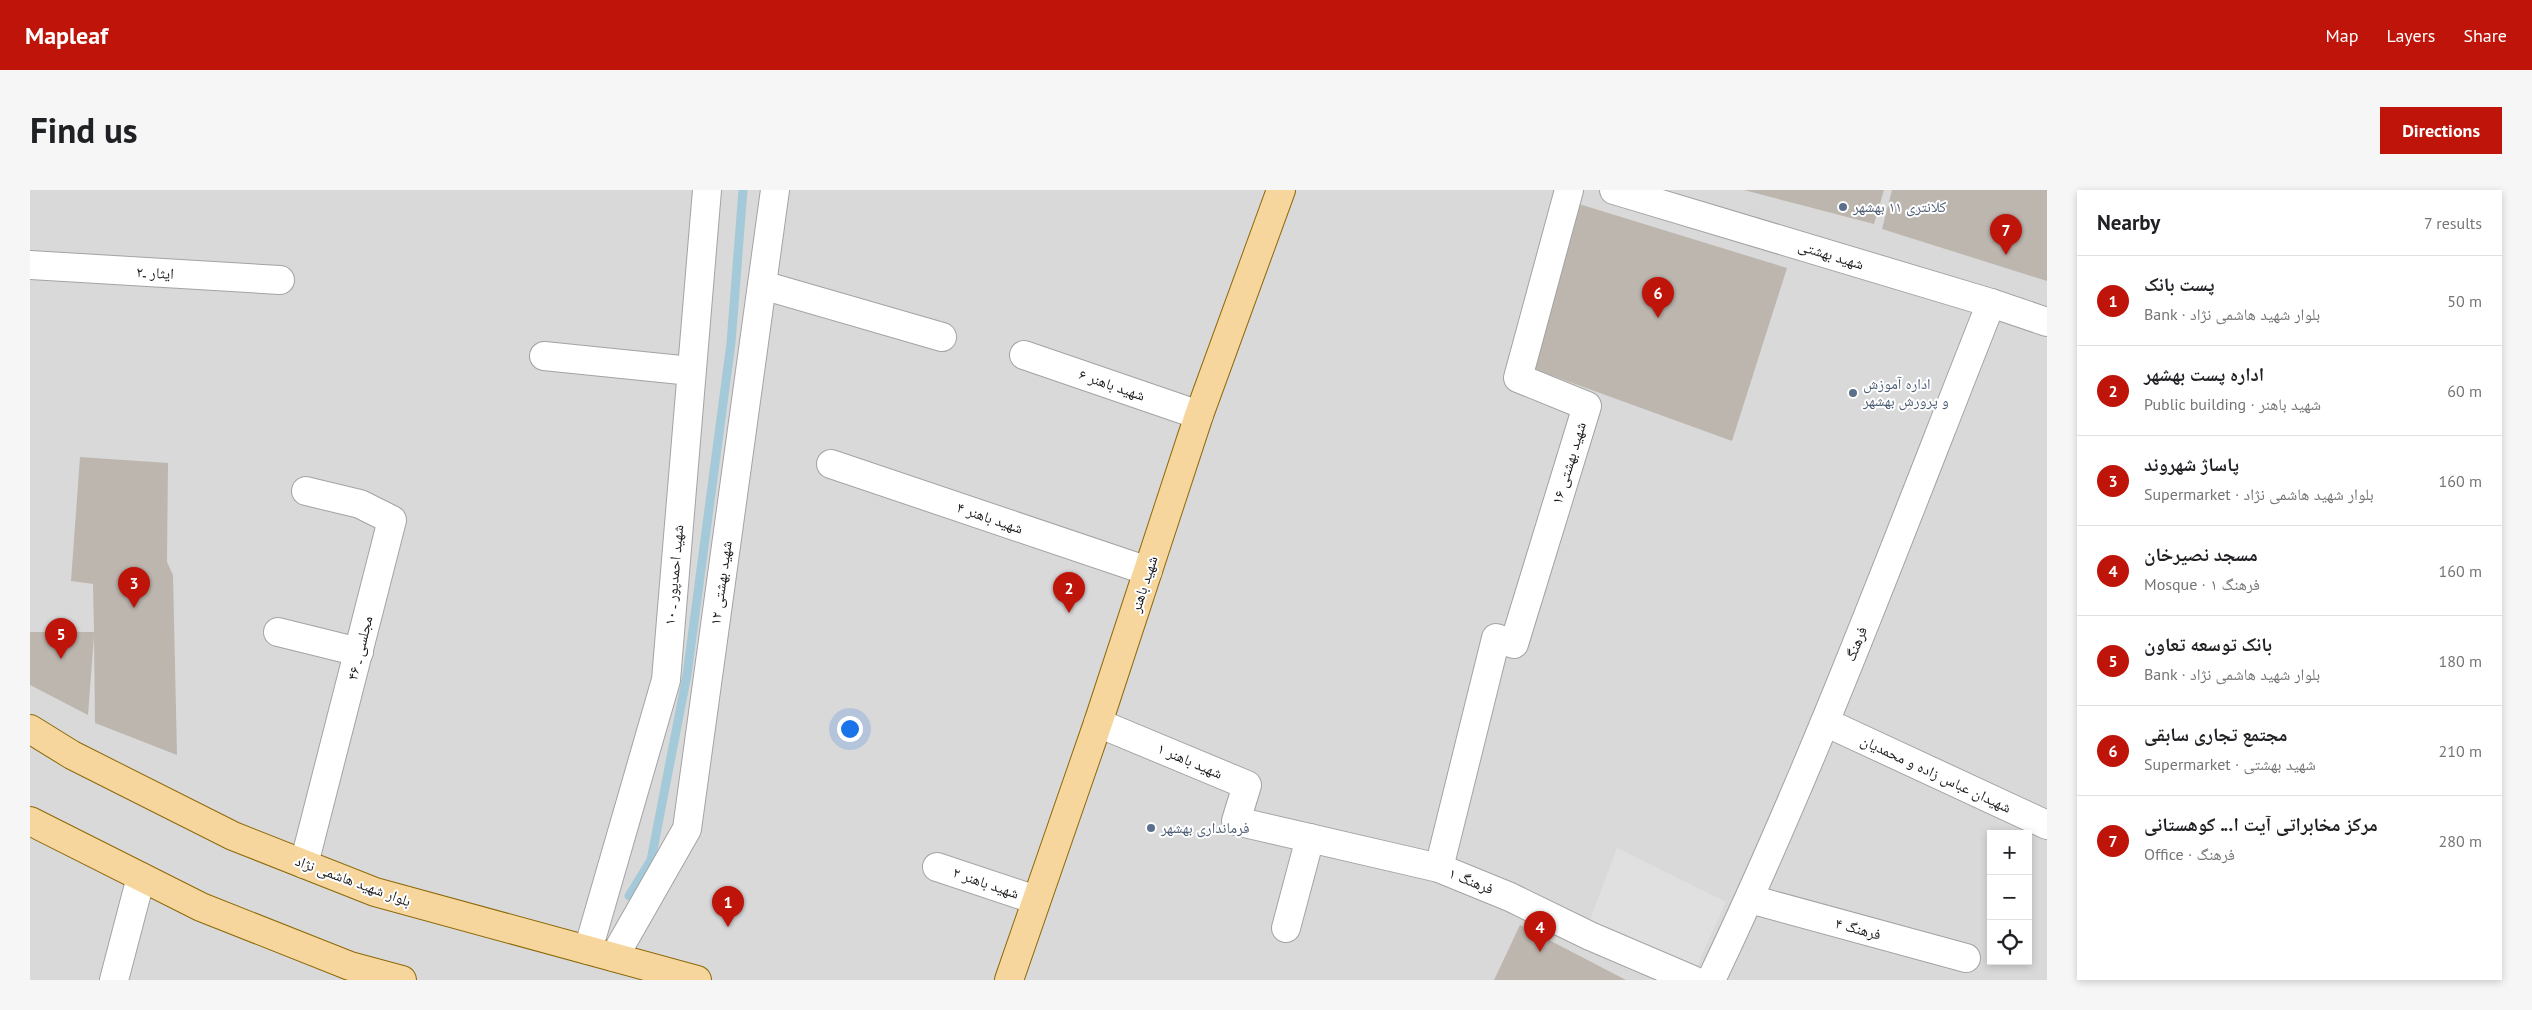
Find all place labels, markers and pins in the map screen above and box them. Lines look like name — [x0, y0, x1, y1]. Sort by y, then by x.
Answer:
place label: کلانتری ۱۱ بهشهر — [1852, 197, 1946, 217]
marker: کلانتری ۱۱ بهشهر — [1837, 201, 1849, 213]
pin: 7 — [1990, 214, 2022, 255]
pin: 6 — [1642, 277, 1674, 318]
place label: اداره آموزش و پرورش بهشهر — [1862, 374, 1949, 411]
marker: اداره آموزش و پرورش بهشهر — [1847, 387, 1859, 399]
pin: 3 — [118, 567, 150, 608]
pin: 2 — [1053, 572, 1085, 613]
pin: 5 — [45, 618, 77, 659]
place label: فرمانداری بهشهر — [1160, 818, 1249, 838]
marker: فرمانداری بهشهر — [1145, 822, 1157, 834]
pin: 1 — [712, 886, 744, 927]
pin: 4 — [1524, 911, 1556, 952]

